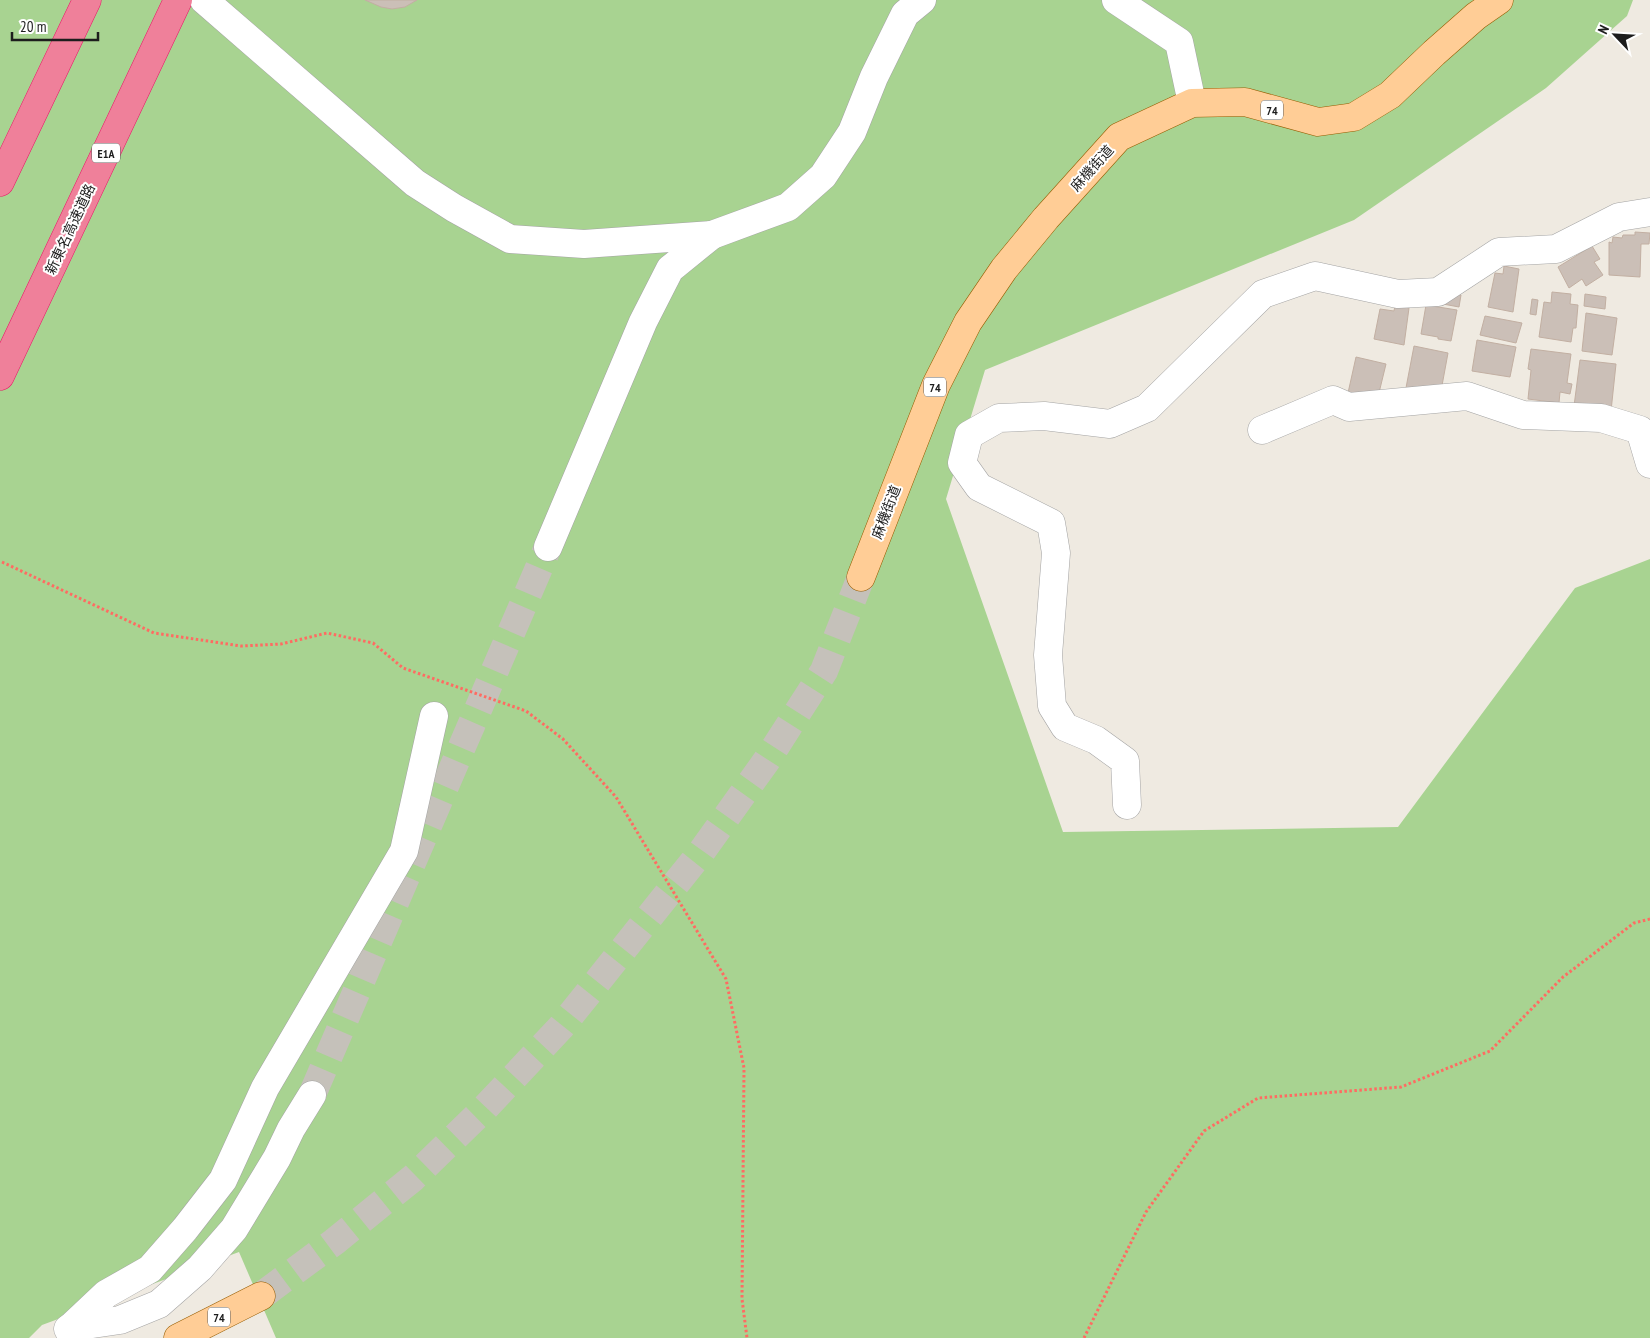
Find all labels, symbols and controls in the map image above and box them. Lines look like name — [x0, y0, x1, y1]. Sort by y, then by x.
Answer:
scale bar — [12, 10, 99, 42]
north arrow — [1590, 10, 1640, 60]
text: 20 m — [20, 17, 46, 36]
text: N — [1593, 22, 1613, 37]
road number: 74 — [1261, 100, 1283, 120]
street label: 麻機街道 — [1067, 141, 1117, 195]
road number: E1A — [92, 144, 120, 162]
street label: 新東名高速道路 — [41, 181, 99, 277]
road number: 74 — [924, 378, 946, 397]
street label: 麻機街道 — [868, 483, 904, 541]
road number: 74 — [208, 1308, 230, 1326]

